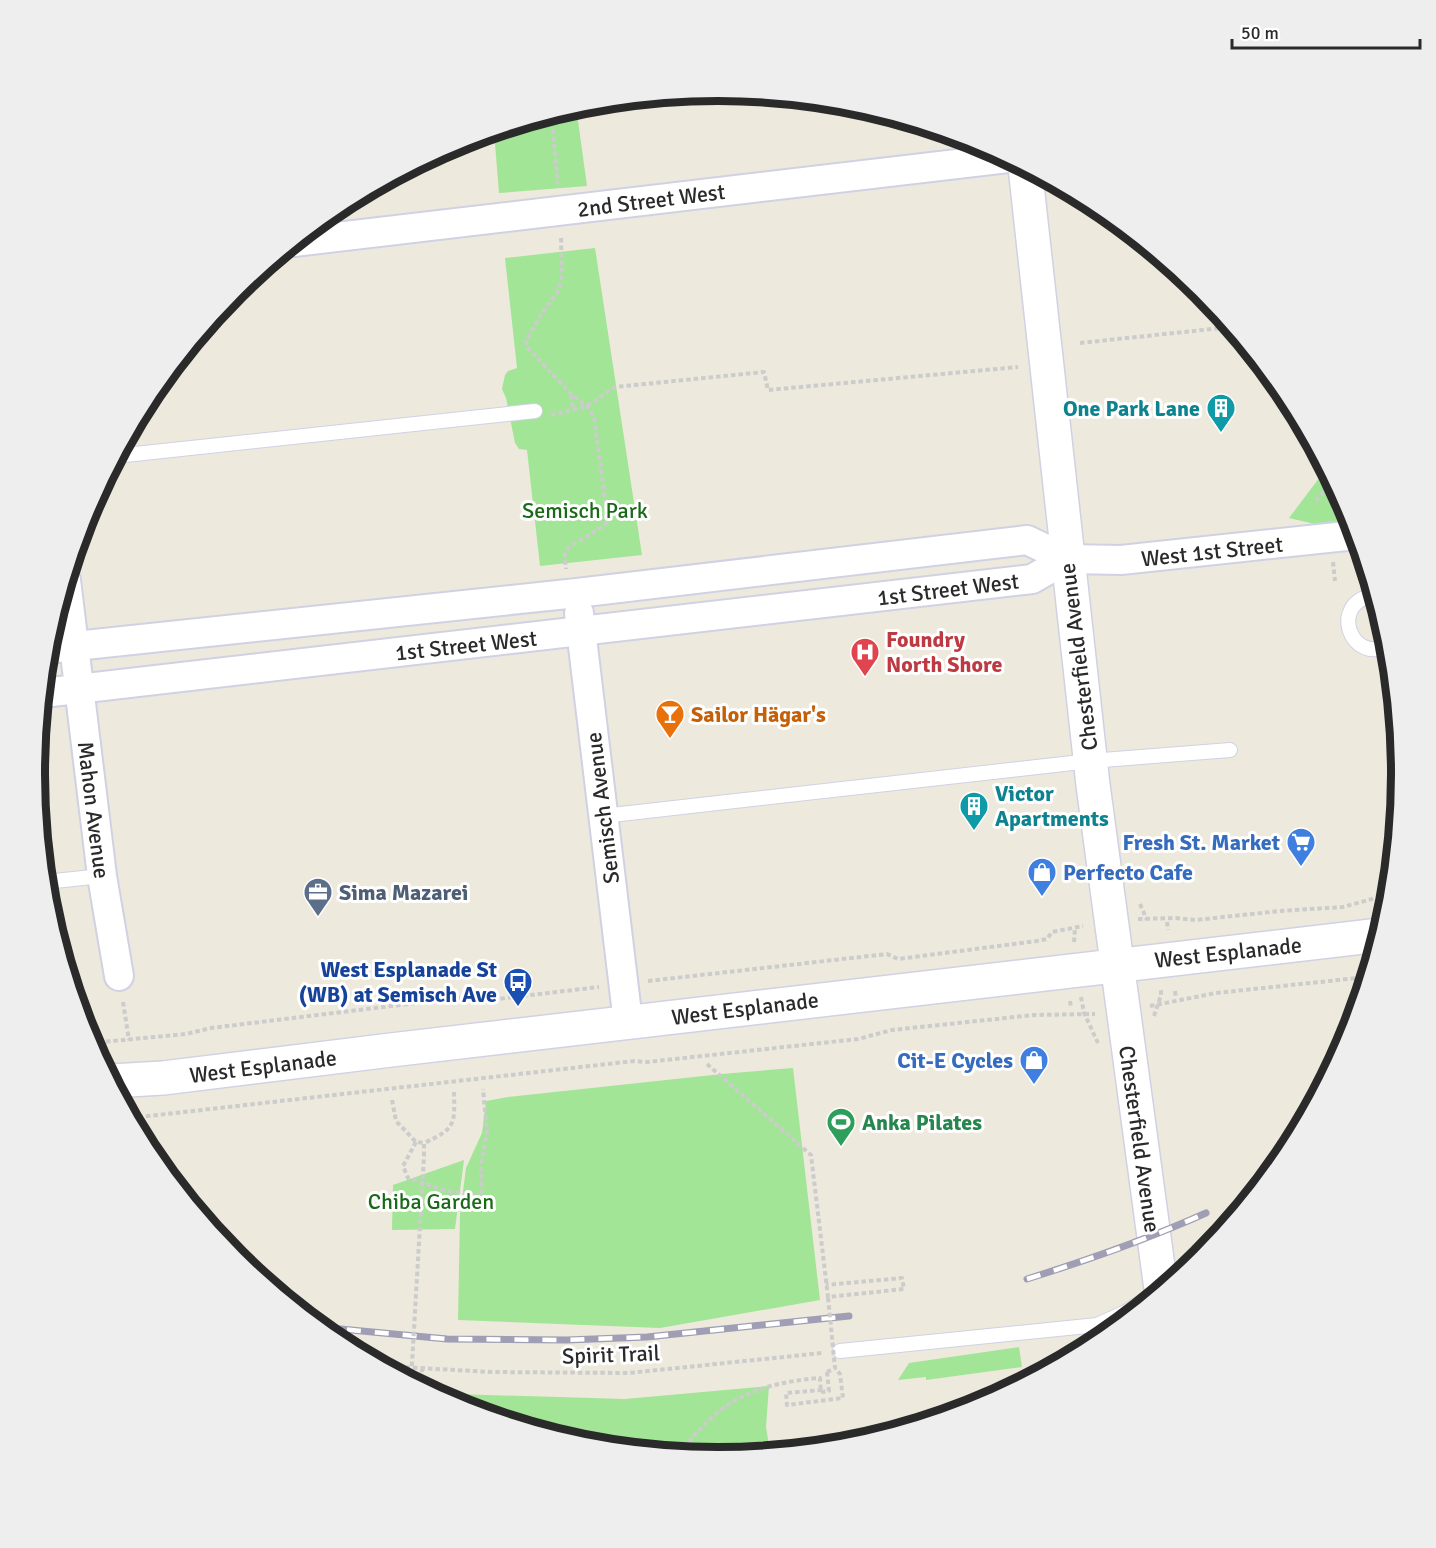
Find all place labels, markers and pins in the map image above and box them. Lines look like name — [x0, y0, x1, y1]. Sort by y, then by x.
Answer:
building icon: One Park Lane — [1205, 392, 1237, 434]
place label: One Park Lane — [1063, 395, 1200, 422]
place label: Foundry North Shore — [886, 626, 1002, 678]
hospital icon: Foundry North Shore — [849, 636, 881, 678]
bar icon: Sailor Hägar's — [654, 698, 686, 740]
place label: Sailor Hägar's — [691, 701, 826, 728]
place label: Victor Apartments — [995, 780, 1109, 832]
building icon: Victor Apartments — [958, 790, 990, 832]
supermarket icon: Fresh St. Market — [1285, 826, 1317, 868]
place label: Fresh St. Market — [1123, 829, 1280, 856]
shop icon: Perfecto Cafe — [1026, 856, 1058, 898]
place label: Perfecto Cafe — [1063, 859, 1193, 886]
office icon: Sima Mazarei — [302, 876, 334, 918]
place label: Sima Mazarei — [339, 879, 468, 906]
place label: West Esplanade St (WB) at Semisch Ave — [299, 956, 497, 1008]
bus stop icon: West Esplanade St (WB) at Semisch Ave — [502, 966, 534, 1008]
shop icon: Cit-E Cycles — [1018, 1044, 1050, 1086]
place label: Cit-E Cycles — [897, 1047, 1013, 1074]
sports icon: Anka Pilates — [825, 1106, 857, 1148]
place label: Anka Pilates — [862, 1109, 982, 1136]

